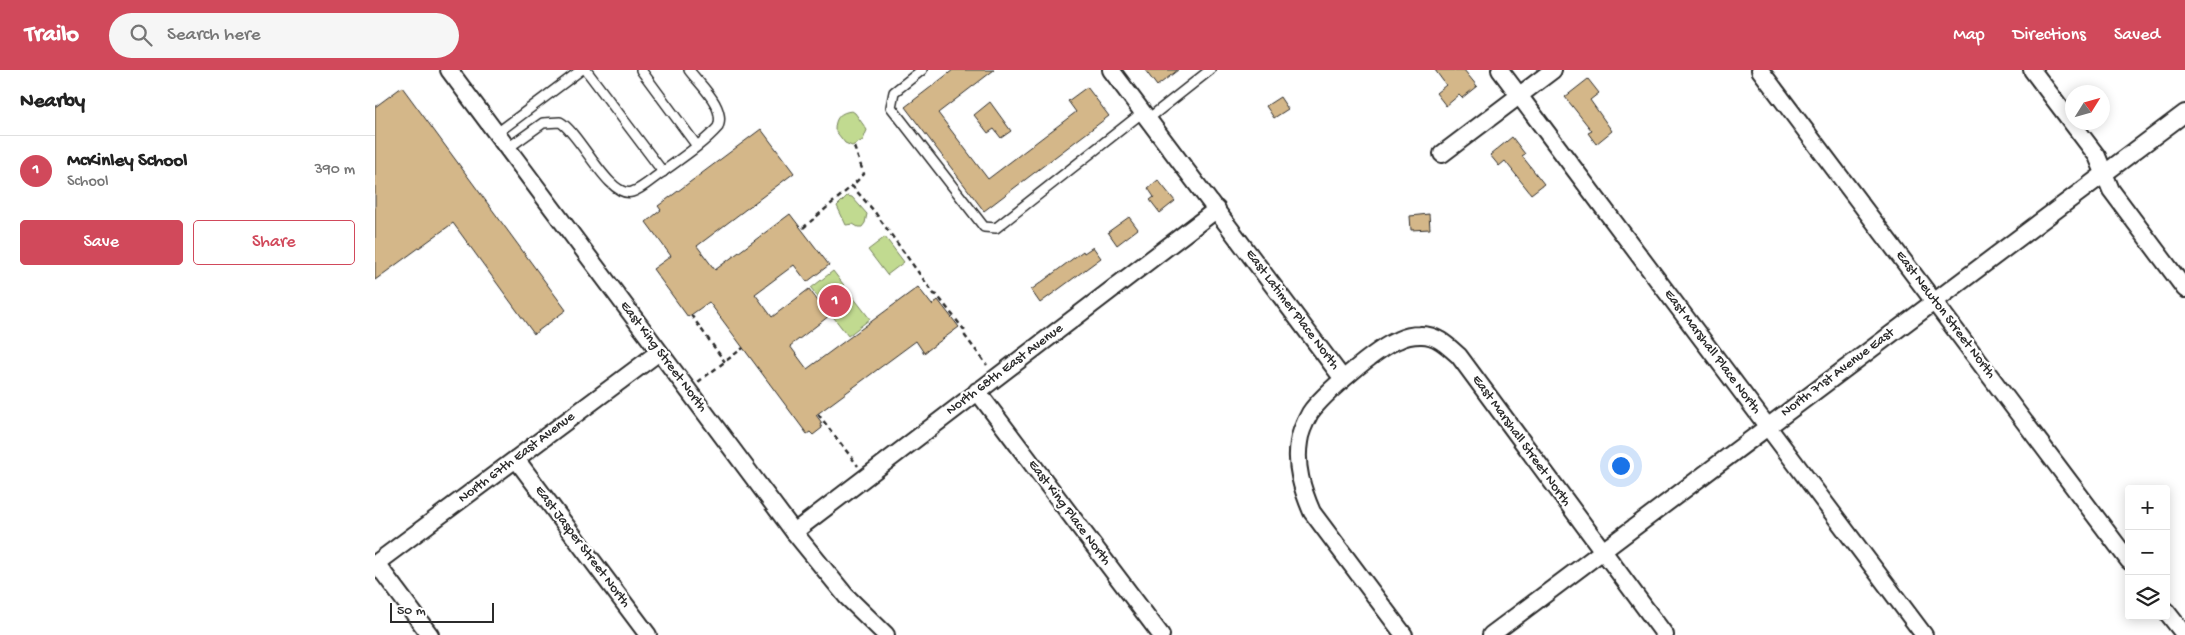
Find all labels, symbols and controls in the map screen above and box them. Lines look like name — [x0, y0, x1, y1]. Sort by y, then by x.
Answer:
search box — [109, 13, 459, 58]
text: Trailo — [25, 21, 79, 50]
icon: search — [127, 21, 155, 49]
text: Search here — [167, 24, 261, 47]
text: Map — [1953, 25, 1985, 46]
text: Directions — [2013, 25, 2086, 46]
text: Saved — [2114, 25, 2160, 46]
north arrow — [2065, 85, 2110, 130]
text: Nearby — [20, 90, 85, 115]
text: McKinley School — [67, 150, 187, 173]
text: 1 — [33, 161, 39, 180]
text: 390 m — [314, 161, 355, 180]
text: School — [67, 173, 109, 192]
button: Save — [20, 220, 183, 265]
button: Share — [193, 220, 355, 265]
street label: East Latimer Place North — [1241, 246, 1343, 374]
street label: East Newton Street North — [1891, 248, 1999, 383]
pin: 1 — [819, 282, 851, 320]
street label: East Marshall Place North — [1660, 286, 1765, 418]
street label: East King Street North — [616, 298, 711, 416]
street label: North 68th East Avenue — [943, 320, 1067, 420]
street label: North 71st Avenue East — [1778, 324, 1899, 421]
street label: East Marshall Street North — [1468, 372, 1575, 510]
street label: North 67th East Avenue — [455, 408, 579, 507]
your location — [1608, 453, 1634, 479]
street label: East King Place North — [1024, 457, 1115, 570]
street label: East Jasper Street North — [530, 483, 634, 612]
map controls — [2125, 485, 2170, 620]
button: + — [2125, 485, 2170, 530]
button: − — [2125, 530, 2170, 575]
button: layers — [2125, 575, 2170, 620]
scale bar — [390, 600, 494, 623]
text: 50 m — [397, 603, 426, 620]

